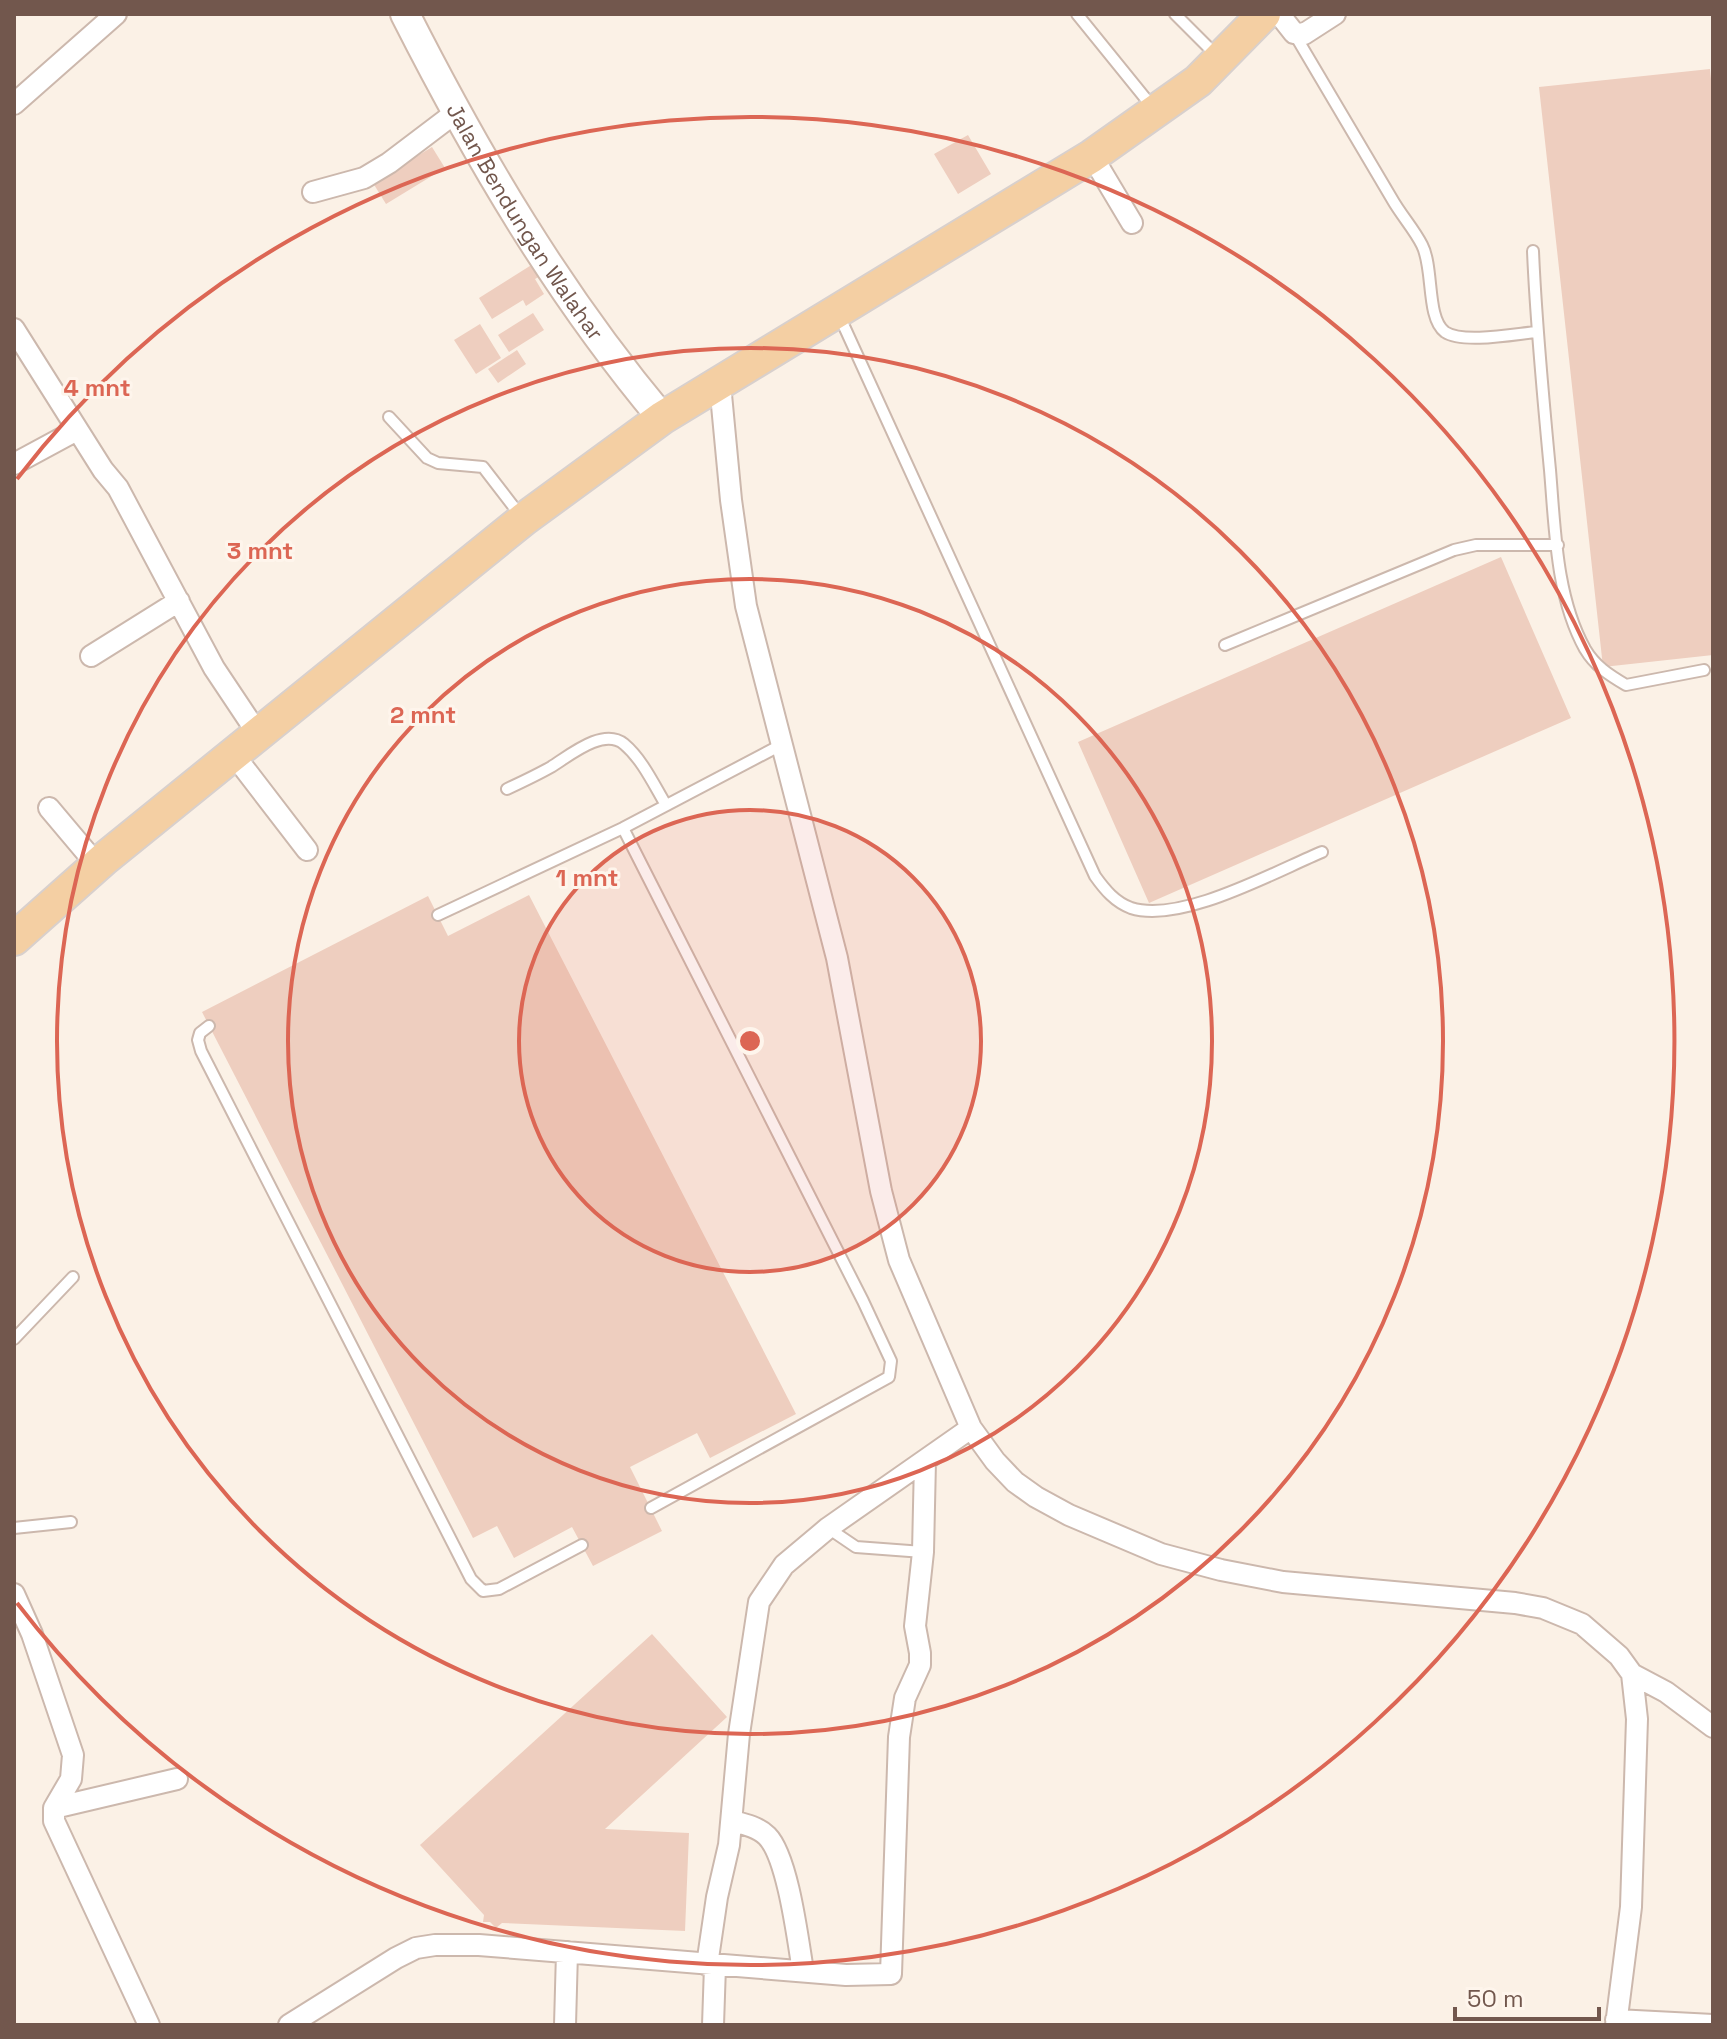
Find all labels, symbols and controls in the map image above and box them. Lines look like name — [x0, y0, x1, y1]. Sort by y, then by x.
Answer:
street label: Jalan Bendungan Walahar — [441, 98, 610, 345]
text: 4 mnt — [63, 372, 131, 403]
text: 3 mnt — [227, 535, 293, 566]
text: 2 mnt — [390, 699, 456, 730]
text: 1 mnt — [556, 862, 618, 893]
centre of rings — [736, 1027, 764, 1055]
scale bar — [1455, 1971, 1599, 2021]
text: 50 m — [1467, 1983, 1524, 2014]

